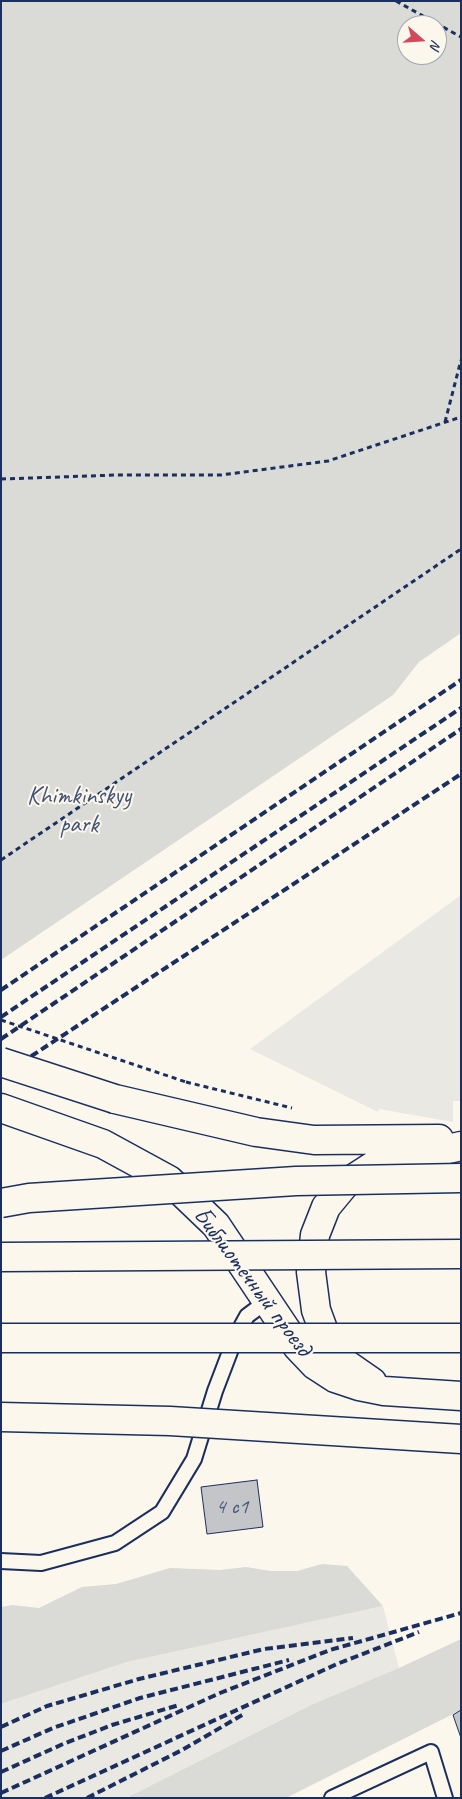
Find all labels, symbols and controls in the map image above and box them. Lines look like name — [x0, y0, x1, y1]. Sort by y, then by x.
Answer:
north arrow — [397, 15, 447, 65]
text: N — [426, 38, 445, 52]
park label: Khimkinskyy park — [27, 781, 131, 840]
street label: Библиотечный проезд — [186, 1201, 318, 1363]
house number: 4 с1 — [216, 1494, 248, 1520]

